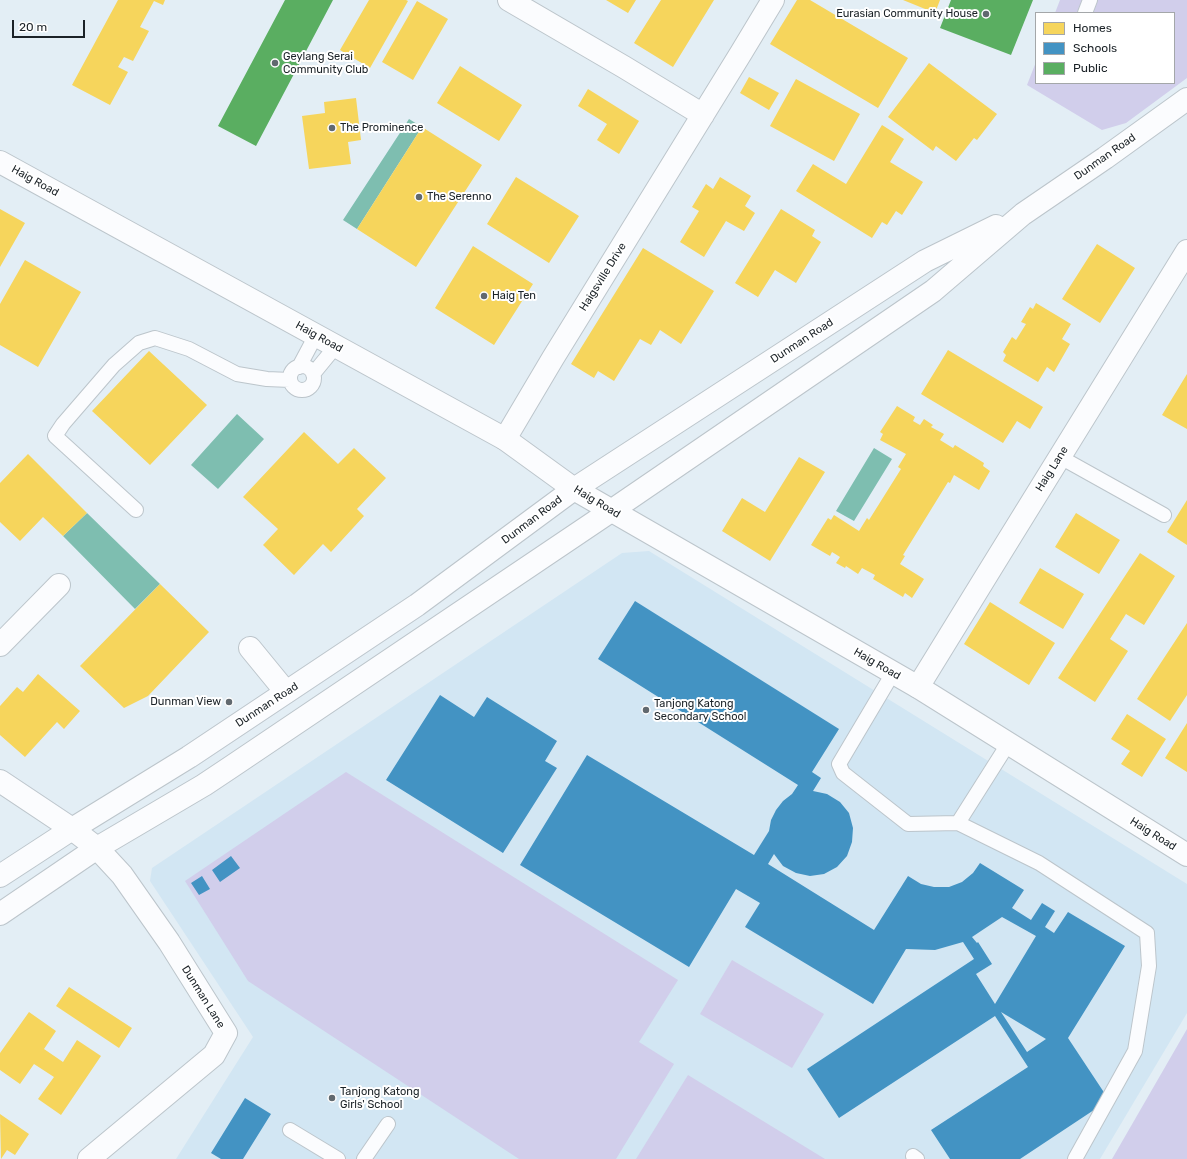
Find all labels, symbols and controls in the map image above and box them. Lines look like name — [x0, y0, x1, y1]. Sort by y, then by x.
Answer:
place label: Eurasian Community House — [836, 7, 978, 21]
marker: Eurasian Community House — [981, 9, 991, 19]
scale bar — [14, 12, 87, 38]
legend — [1035, 12, 1175, 84]
text: 20 m — [19, 20, 47, 34]
text: Homes — [1073, 21, 1112, 35]
text: Schools — [1073, 41, 1117, 55]
place label: Geylang Serai Community Club — [283, 50, 368, 76]
marker: Geylang Serai Community Club — [270, 58, 280, 68]
text: Public — [1073, 61, 1108, 75]
place label: The Prominence — [340, 121, 423, 135]
marker: The Prominence — [327, 123, 337, 133]
street label: Dunman Road — [1072, 131, 1138, 183]
street label: Haig Road — [9, 163, 61, 199]
place label: The Serenno — [427, 190, 492, 204]
marker: The Serenno — [414, 192, 424, 202]
street label: Haigsville Drive — [577, 240, 629, 314]
place label: Haig Ten — [492, 289, 536, 303]
marker: Haig Ten — [479, 291, 489, 301]
street label: Dunman Road — [768, 316, 836, 366]
street label: Haig Road — [293, 319, 345, 355]
street label: Haig Lane — [1033, 444, 1071, 494]
street label: Haig Road — [571, 483, 623, 521]
street label: Dunman Road — [499, 493, 565, 547]
street label: Haig Road — [851, 645, 903, 683]
street label: Dunman Road — [233, 680, 301, 730]
place label: Dunman View — [150, 695, 221, 709]
marker: Dunman View — [224, 697, 234, 707]
place label: Tanjong Katong Secondary School — [654, 697, 747, 723]
marker: Tanjong Katong Secondary School — [641, 705, 651, 715]
street label: Haig Road — [1127, 815, 1179, 853]
street label: Dunman Lane — [179, 963, 227, 1031]
place label: Tanjong Katong Girls' School — [340, 1085, 420, 1111]
marker: Tanjong Katong Girls' School — [327, 1093, 337, 1103]

